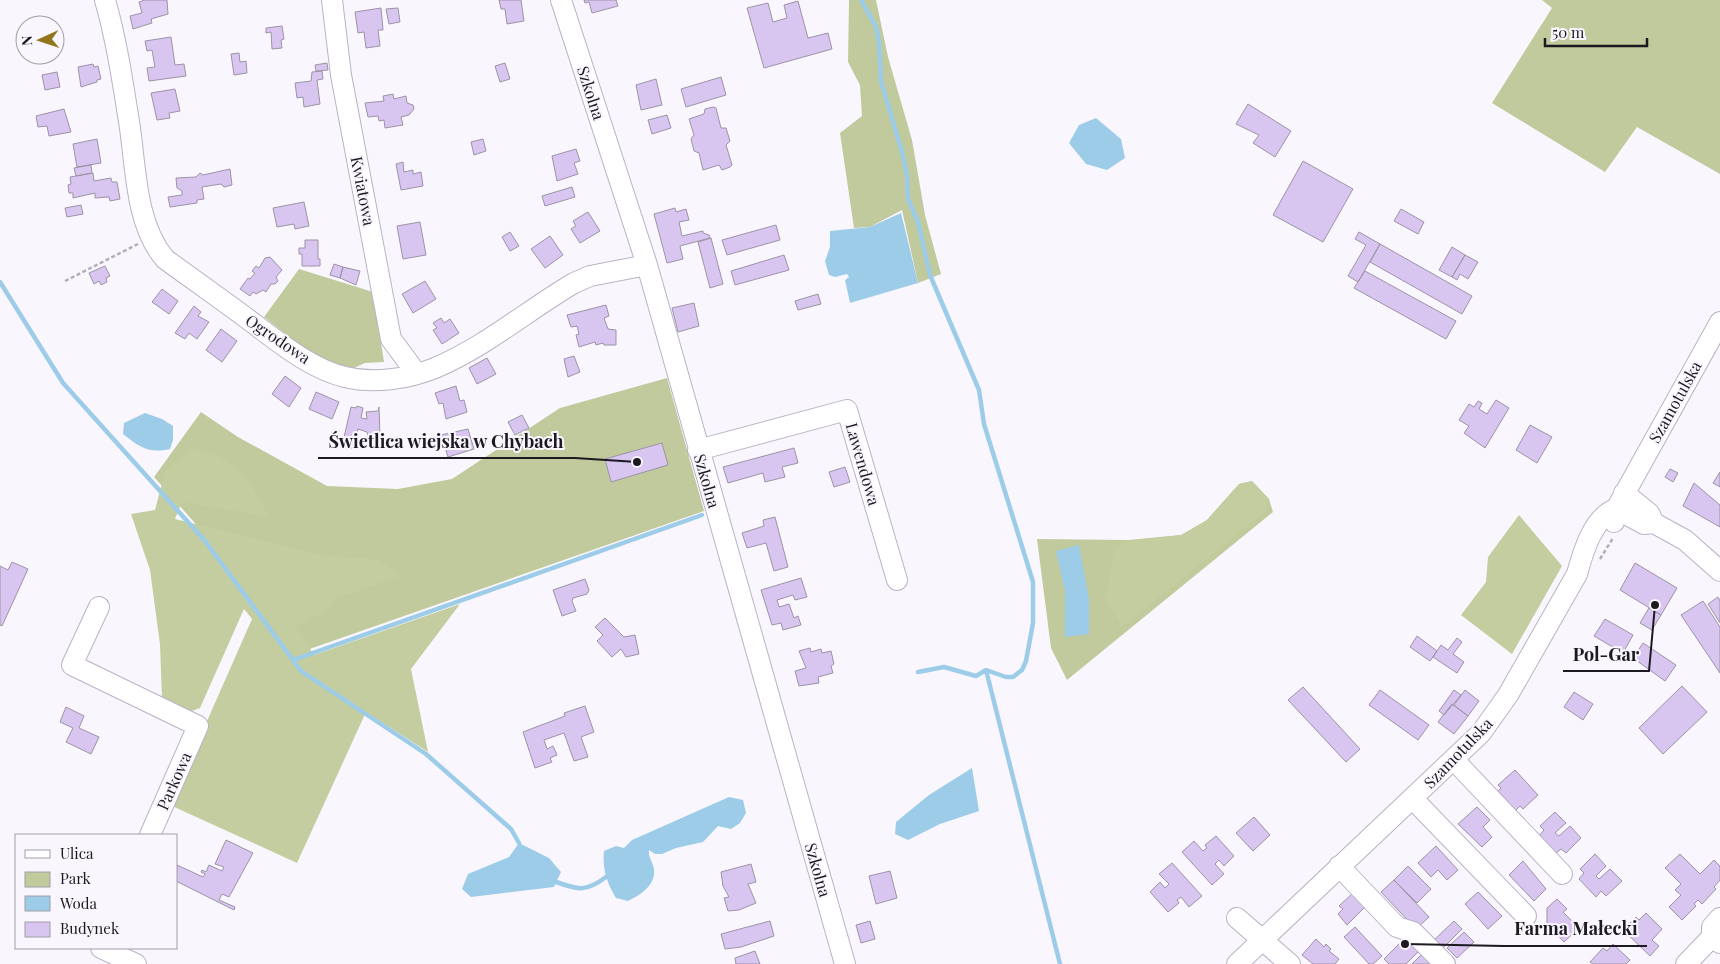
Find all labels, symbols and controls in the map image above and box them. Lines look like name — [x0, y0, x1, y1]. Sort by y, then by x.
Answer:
north arrow — [15, 15, 65, 65]
scale bar — [1545, 15, 1648, 47]
text: 50 m — [1552, 22, 1585, 42]
text: N — [17, 35, 36, 46]
street label: Szkolna — [573, 63, 610, 122]
street label: Kwiatowa — [347, 155, 380, 227]
street label: Ogrodowa — [242, 309, 315, 368]
street label: Szamotulska — [1643, 357, 1706, 446]
street label: Lawendowa — [842, 420, 885, 508]
callout: Świetlica wiejska w Chybach — [318, 425, 575, 458]
text: Świetlica wiejska w Chybach — [328, 429, 564, 453]
street label: Szkolna — [690, 451, 725, 510]
callout: Pol-Gar — [1563, 638, 1649, 671]
text: Pol-Gar — [1573, 642, 1640, 666]
street label: Szamotulska — [1419, 713, 1497, 792]
street label: Parkowa — [152, 749, 196, 813]
legend — [15, 834, 178, 949]
street label: Szkolna — [801, 840, 836, 899]
text: Ulica — [60, 843, 94, 863]
text: Park — [60, 868, 92, 888]
text: Woda — [59, 893, 97, 913]
callout: Farma Małecki — [1504, 913, 1647, 946]
text: Farma Małecki — [1514, 916, 1638, 940]
text: Budynek — [60, 918, 120, 938]

